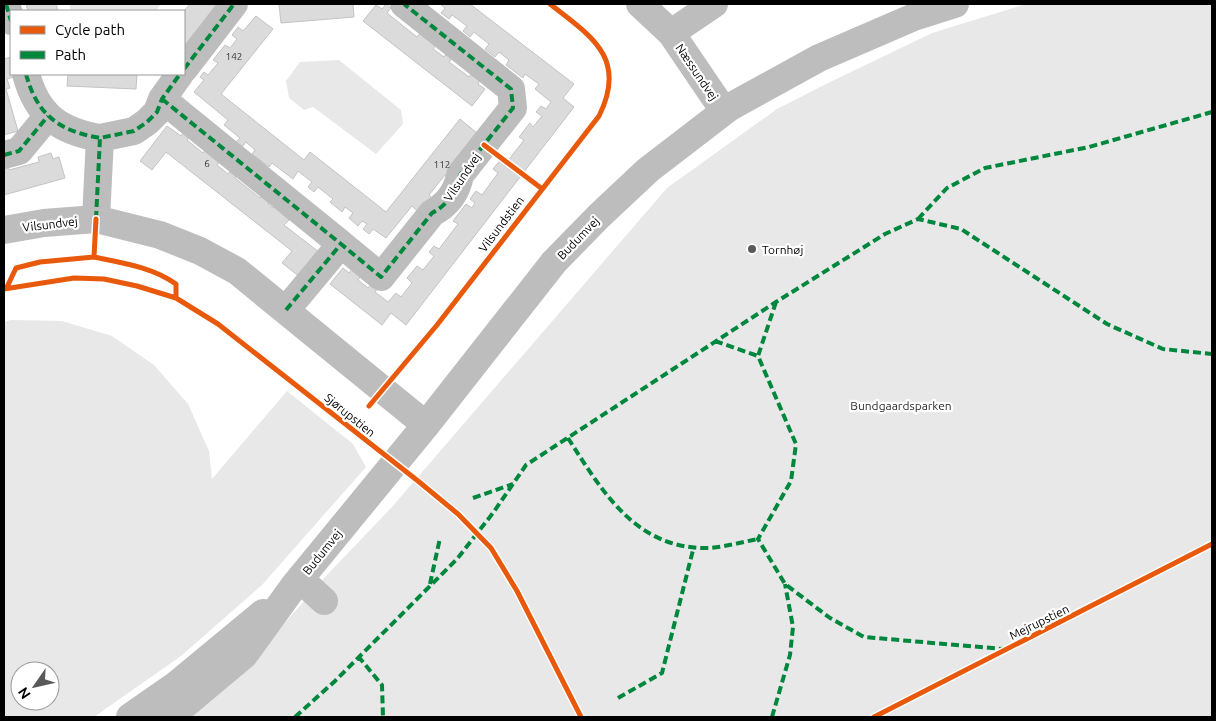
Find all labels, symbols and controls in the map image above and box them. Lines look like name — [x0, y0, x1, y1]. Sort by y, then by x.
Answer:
legend — [10, 10, 185, 75]
text: Cycle path — [55, 21, 125, 38]
street label: Næssundvej — [673, 41, 721, 103]
text: Path — [55, 46, 86, 63]
house number: 142 — [226, 51, 242, 62]
street label: Vilsundvej — [441, 150, 483, 204]
house number: 6 — [204, 158, 210, 169]
house number: 112 — [434, 159, 450, 170]
street label: Vilsundstien — [476, 194, 526, 254]
street label: Vilsundvej — [22, 214, 78, 234]
street label: Budumvej — [555, 214, 602, 262]
marker: Tornhøj — [746, 243, 758, 255]
place label: Tornhøj — [762, 243, 803, 256]
street label: Sjørupstien — [322, 391, 378, 439]
park label: Bundgaardsparken — [850, 399, 952, 412]
street label: Budumvej — [300, 527, 344, 577]
street label: Mejrupstien — [1007, 602, 1071, 642]
north arrow — [10, 661, 60, 711]
text: N — [15, 684, 34, 702]

